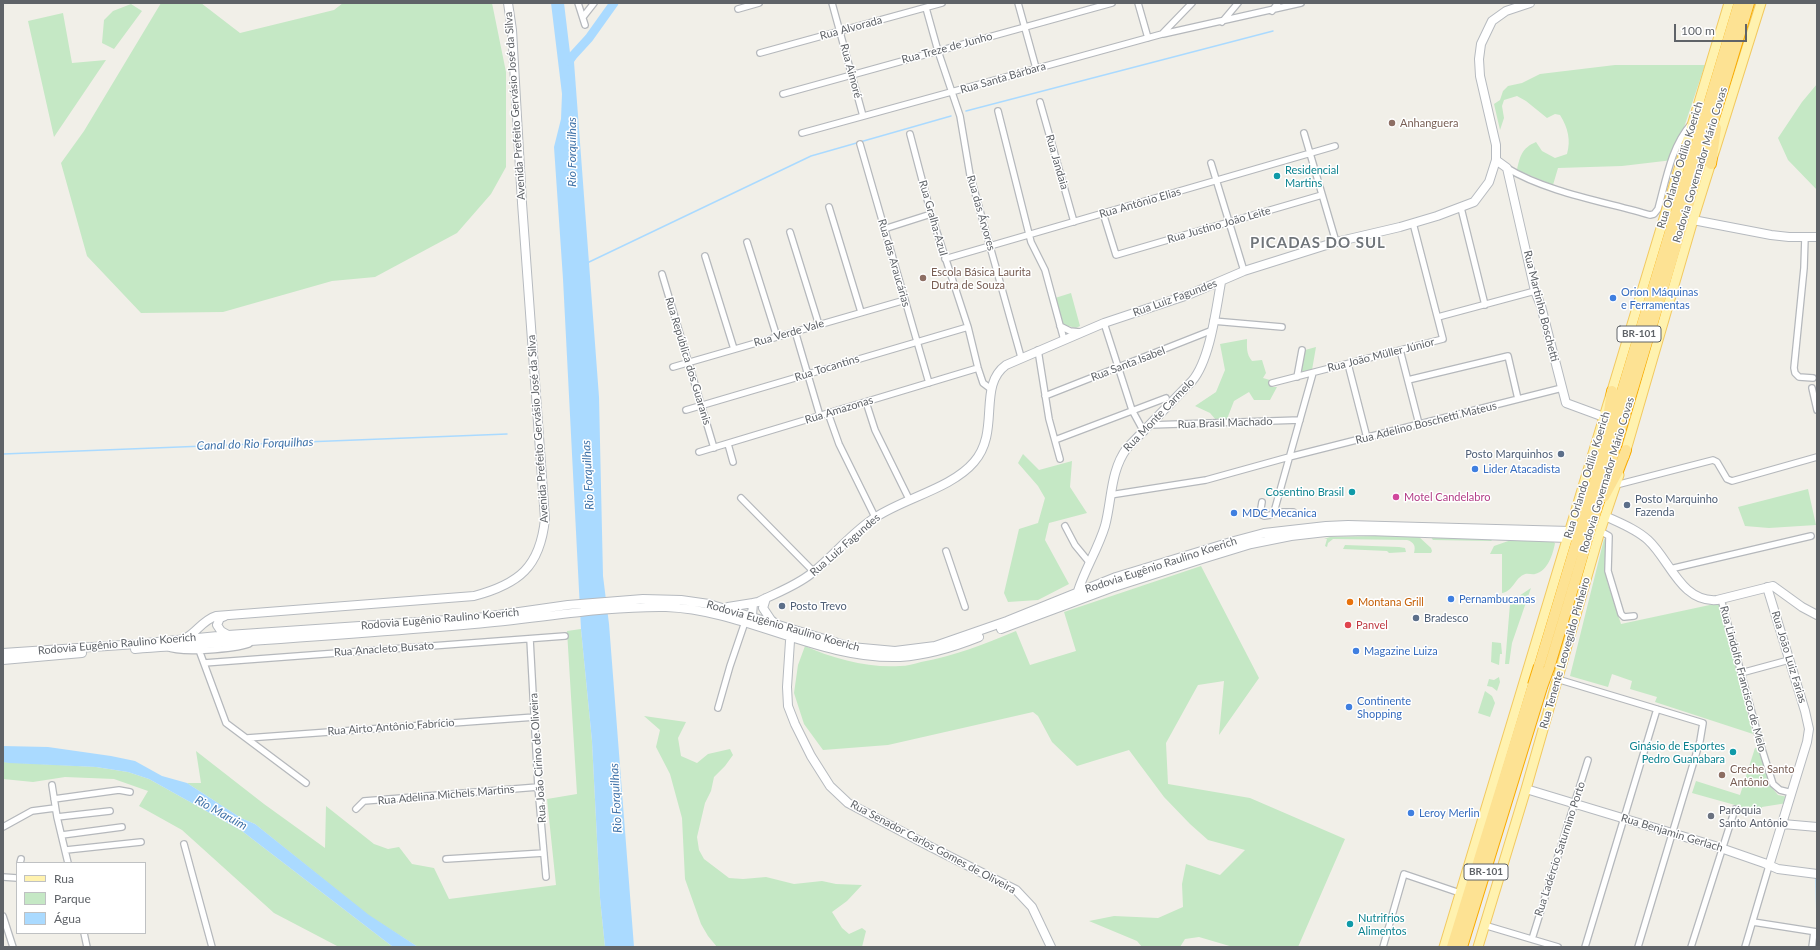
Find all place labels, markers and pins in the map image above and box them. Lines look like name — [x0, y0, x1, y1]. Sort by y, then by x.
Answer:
place label: Anhanguera — [1400, 116, 1458, 130]
marker: Anhanguera — [1387, 118, 1397, 128]
place label: Residencial Martins — [1285, 163, 1339, 189]
marker: Residencial Martins — [1272, 171, 1282, 181]
place label: Escola Básica Laurita Dutra de Souza — [931, 265, 1031, 291]
marker: Escola Básica Laurita Dutra de Souza — [918, 273, 928, 283]
place label: Orion Máquinas e Ferramentas — [1621, 285, 1698, 311]
marker: Orion Máquinas e Ferramentas — [1608, 293, 1618, 303]
place label: Posto Marquinhos — [1465, 447, 1553, 461]
marker: Posto Marquinhos — [1556, 449, 1566, 459]
place label: Lider Atacadista — [1483, 462, 1560, 476]
marker: Lider Atacadista — [1470, 464, 1480, 474]
place label: Cosentino Brasil — [1266, 485, 1344, 499]
marker: Cosentino Brasil — [1347, 487, 1357, 497]
place label: Motel Candelabro — [1404, 490, 1490, 504]
marker: Motel Candelabro — [1391, 492, 1401, 502]
place label: Posto Marquinho Fazenda — [1635, 492, 1718, 518]
marker: Posto Marquinho Fazenda — [1622, 500, 1632, 510]
place label: MDC Mecanica — [1242, 506, 1317, 520]
marker: MDC Mecanica — [1229, 508, 1239, 518]
place label: Pernambucanas — [1459, 592, 1535, 606]
marker: Pernambucanas — [1446, 594, 1456, 604]
place label: Montana Grill — [1358, 595, 1424, 609]
marker: Montana Grill — [1345, 597, 1355, 607]
place label: Posto Trevo — [790, 599, 847, 613]
marker: Posto Trevo — [777, 601, 787, 611]
place label: Bradesco — [1424, 611, 1468, 625]
marker: Bradesco — [1411, 613, 1421, 623]
place label: Panvel — [1356, 618, 1388, 632]
marker: Panvel — [1343, 620, 1353, 630]
place label: Magazine Luiza — [1364, 644, 1438, 658]
marker: Magazine Luiza — [1351, 646, 1361, 656]
place label: Continente Shopping — [1357, 694, 1411, 720]
marker: Continente Shopping — [1344, 702, 1354, 712]
place label: Ginásio de Esportes Pedro Guanabara — [1630, 739, 1725, 765]
marker: Ginásio de Esportes Pedro Guanabara — [1728, 747, 1738, 757]
place label: Creche Santo Antônio — [1730, 762, 1794, 788]
marker: Creche Santo Antônio — [1717, 770, 1727, 780]
place label: Paróquia Santo Antônio — [1719, 803, 1788, 829]
place label: Leroy Merlin — [1419, 806, 1480, 820]
marker: Leroy Merlin — [1406, 808, 1416, 818]
marker: Paróquia Santo Antônio — [1706, 811, 1716, 821]
place label: Nutrifrios Alimentos — [1358, 911, 1406, 937]
marker: Nutrifrios Alimentos — [1345, 919, 1355, 929]

